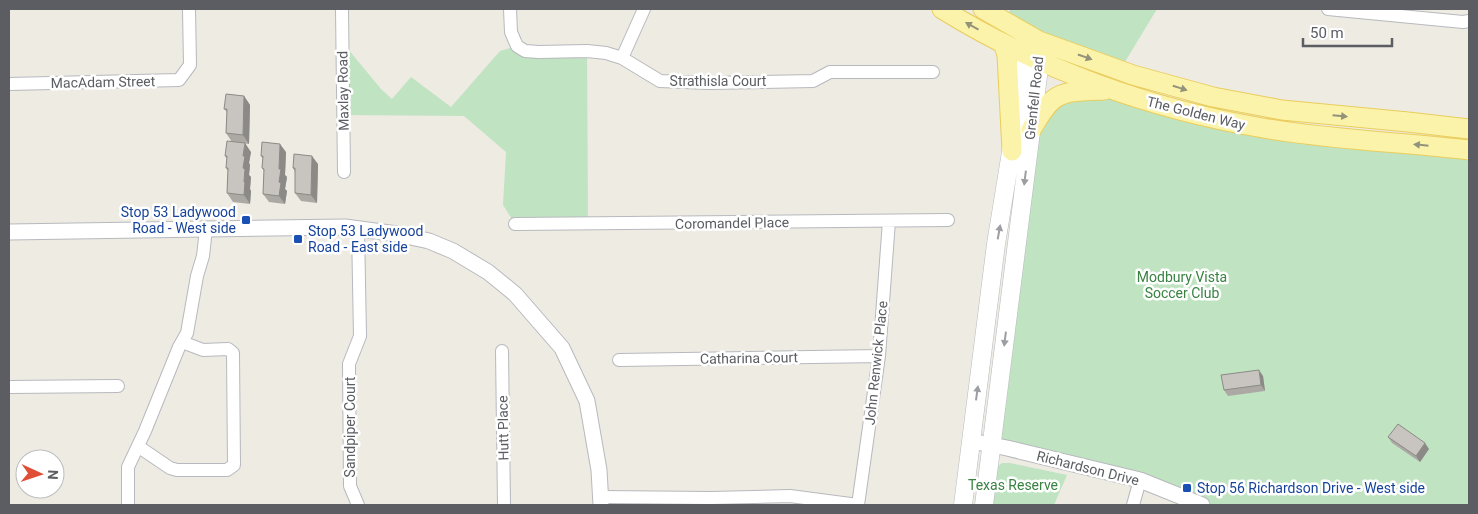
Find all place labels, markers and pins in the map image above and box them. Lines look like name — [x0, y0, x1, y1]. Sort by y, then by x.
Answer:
place label: Stop 53 Ladywood Road - West side — [121, 204, 236, 236]
marker: Stop 53 Ladywood Road - West side — [240, 214, 252, 226]
place label: Stop 53 Ladywood Road - East side — [308, 223, 423, 255]
marker: Stop 53 Ladywood Road - East side — [292, 233, 304, 245]
place label: Stop 56 Richardson Drive - West side — [1197, 480, 1425, 496]
marker: Stop 56 Richardson Drive - West side — [1181, 482, 1193, 494]

